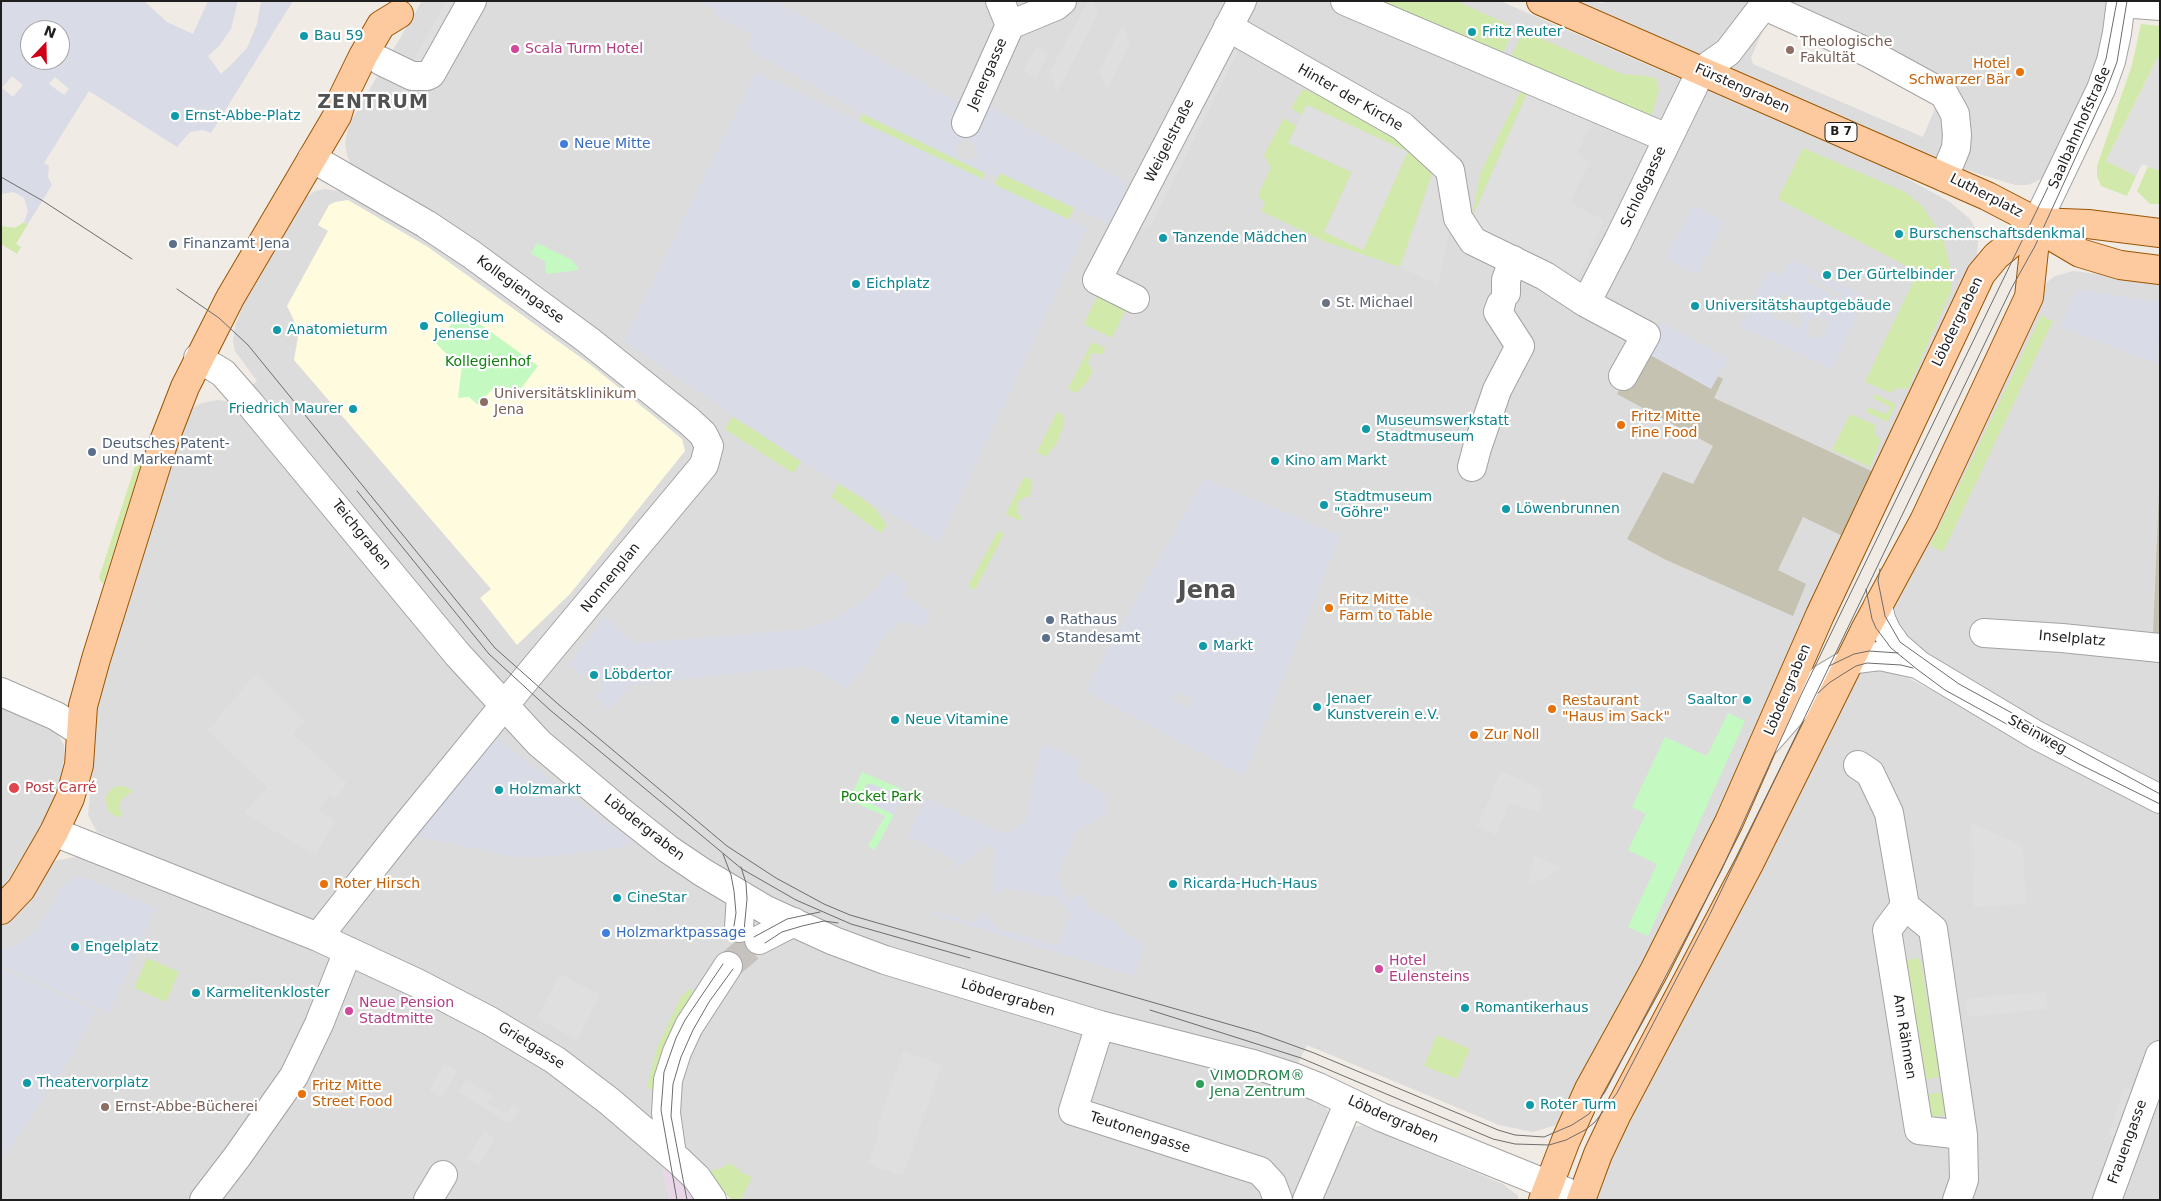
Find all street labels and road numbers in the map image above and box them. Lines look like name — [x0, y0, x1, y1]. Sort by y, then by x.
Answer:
street label: Jenergasse — [965, 36, 1011, 112]
street label: Hinter der Kirche — [1294, 61, 1406, 135]
street label: Fürstengraben — [1692, 61, 1792, 117]
street label: Saalbahnhofstraße — [2045, 64, 2115, 192]
street label: Weigelstraße — [1142, 96, 1198, 186]
road number: B 7 — [1825, 122, 1857, 142]
street label: Schloßgasse — [1618, 144, 1670, 230]
street label: Lutherplatz — [1947, 171, 2025, 221]
street label: Kollegiengasse — [473, 253, 567, 327]
street label: Löbdergraben — [1929, 274, 1987, 370]
street label: Teichgraben — [328, 497, 394, 573]
street label: Nonnenplan — [578, 540, 644, 616]
street label: Inselplatz — [2038, 628, 2106, 650]
street label: Löbdergraben — [1761, 642, 1815, 738]
street label: Steinweg — [2005, 712, 2069, 758]
street label: Löbdergraben — [600, 791, 688, 865]
street label: Löbdergraben — [959, 976, 1057, 1020]
street label: Am Rähmen — [1889, 993, 1919, 1081]
street label: Grietgasse — [495, 1019, 567, 1073]
street label: Löbdergraben — [1345, 1092, 1441, 1148]
street label: Frauengasse — [2105, 1098, 2151, 1186]
street label: Teutonengasse — [1088, 1109, 1192, 1157]

